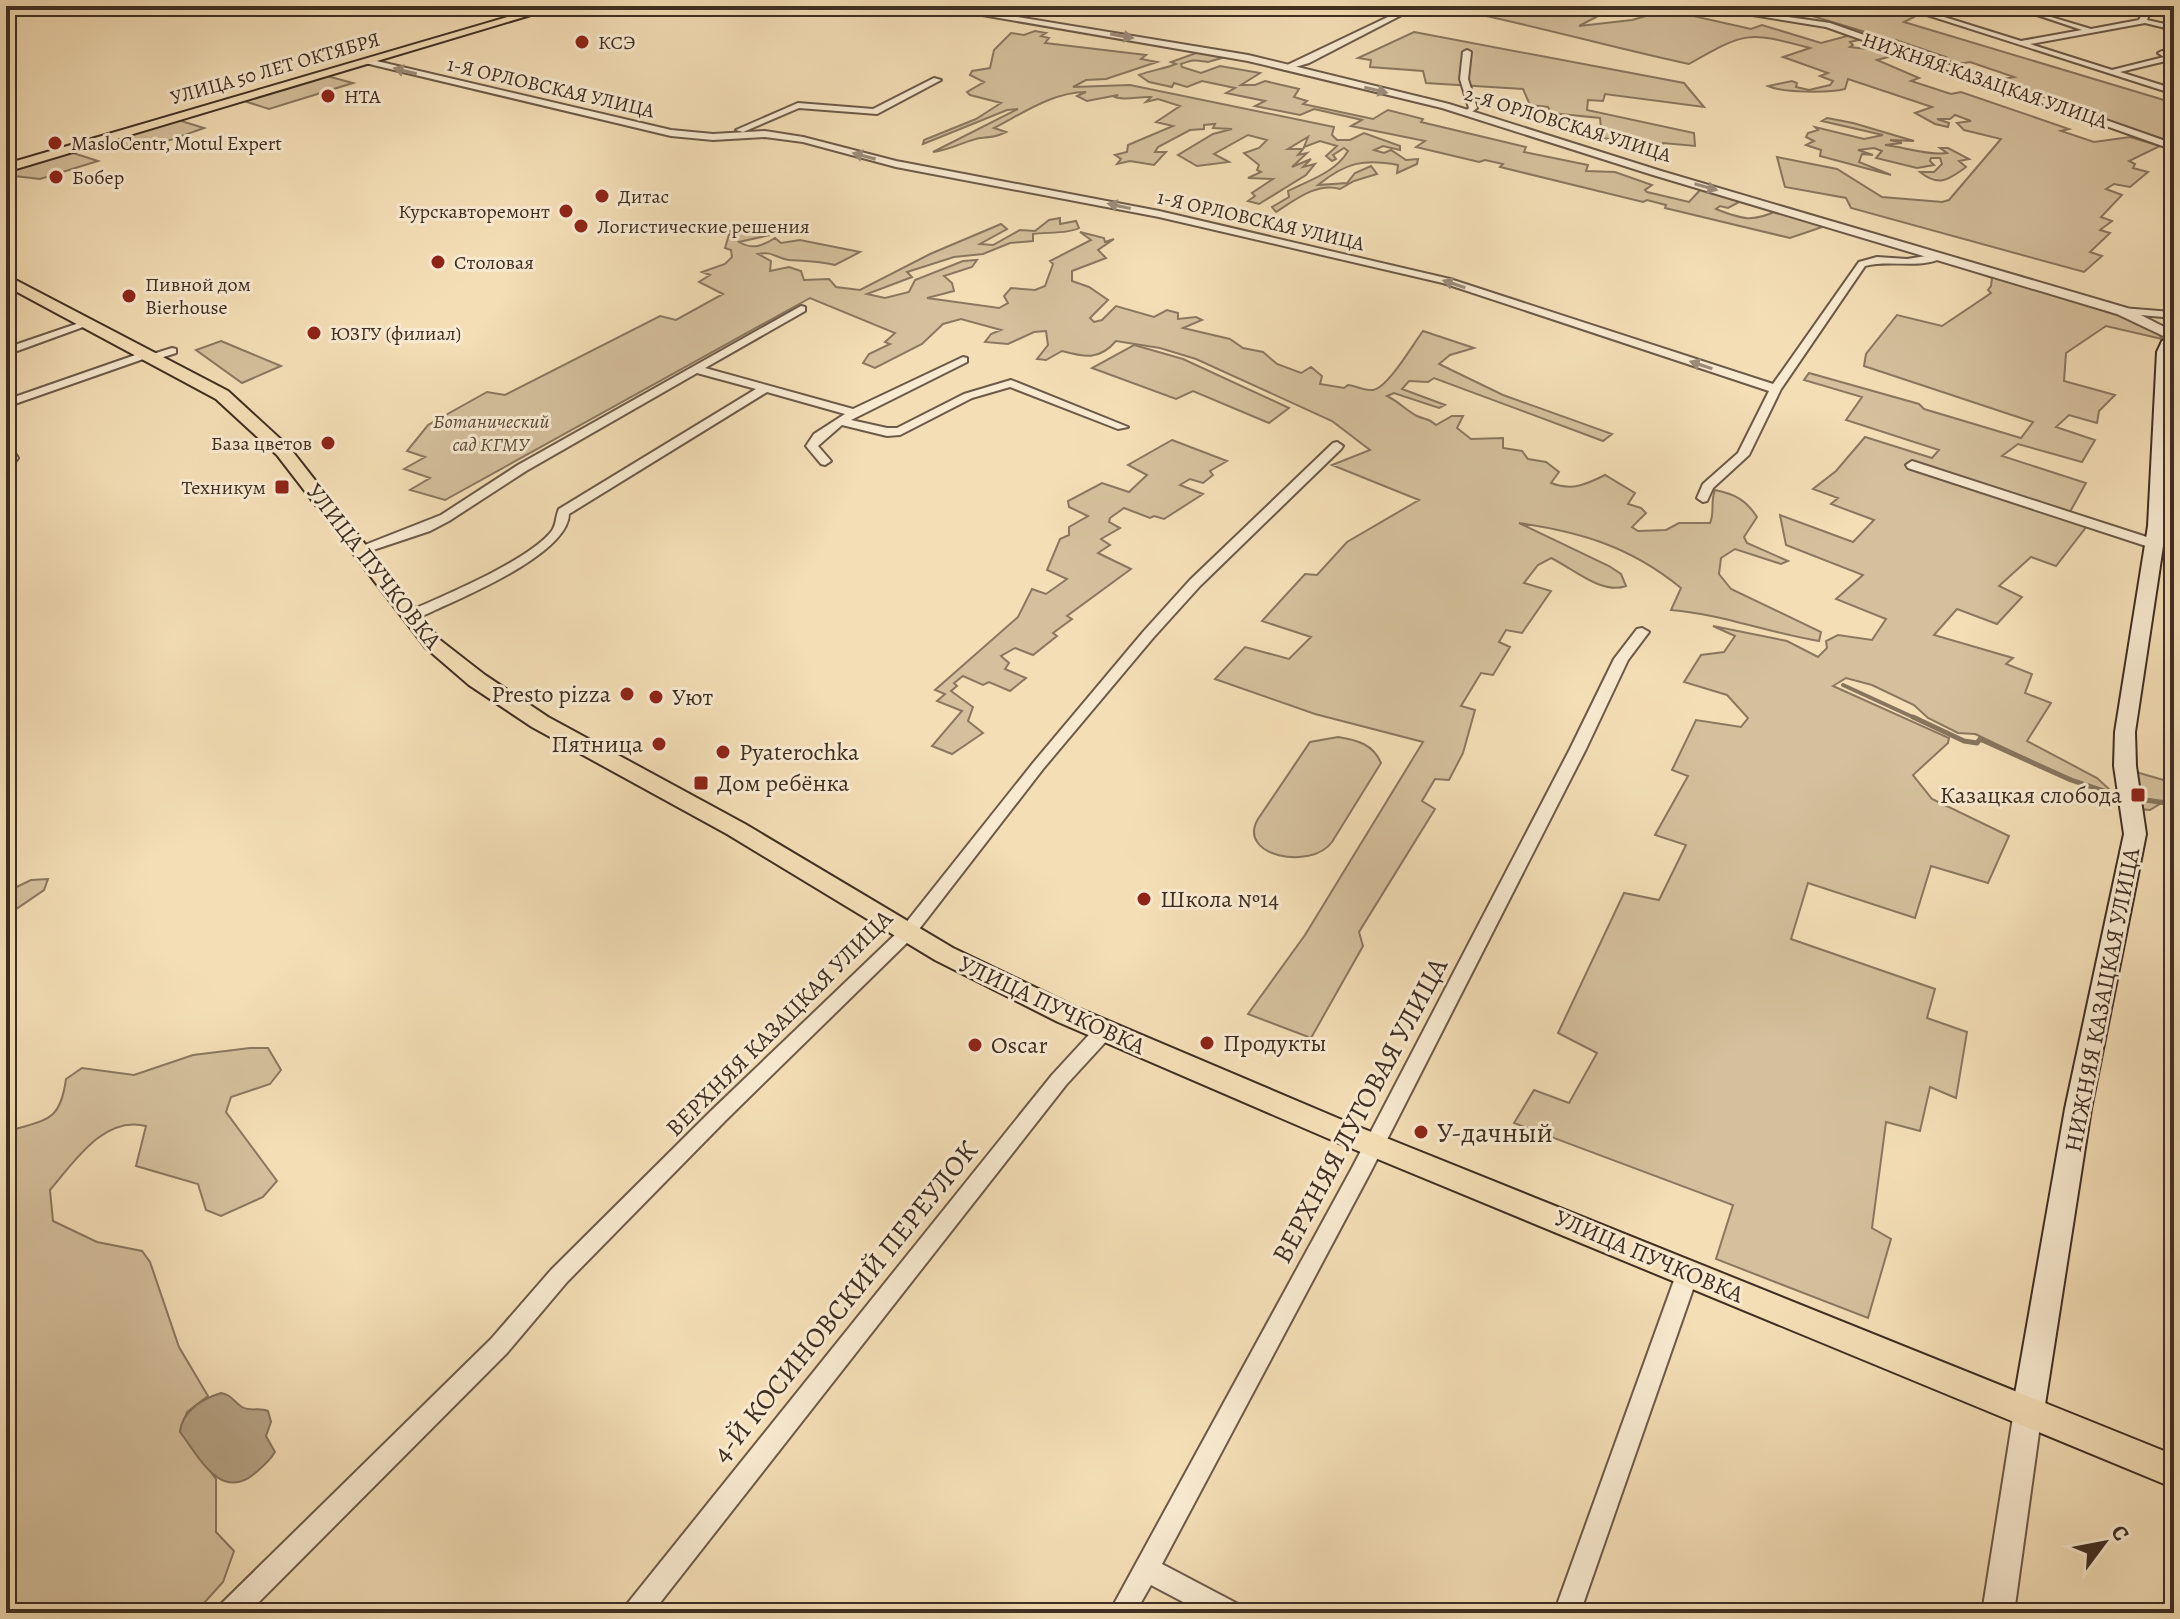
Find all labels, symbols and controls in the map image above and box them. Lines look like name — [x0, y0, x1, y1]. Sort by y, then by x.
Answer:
street label: УЛИЦА 50 ЛЕТ ОКТЯБРЯ — [167, 26, 383, 111]
street label: НИЖНЯЯ КАЗАЦКАЯ УЛИЦА — [1859, 26, 2111, 135]
place label: КСЭ — [598, 29, 635, 56]
one-way arrow — [1110, 31, 1135, 43]
marker: КСЭ — [573, 33, 591, 51]
street label: 1-Я ОРЛОВСКАЯ УЛИЦА — [445, 50, 657, 125]
one-way arrow — [393, 64, 418, 76]
street label: 2-Я ОРЛОВСКАЯ УЛИЦА — [1461, 80, 1675, 169]
place label: НТА — [344, 83, 381, 110]
one-way arrow — [1364, 84, 1389, 97]
marker: НТА — [319, 87, 337, 105]
place label: MasloCentr, Motul Expert — [71, 130, 282, 157]
marker: MasloCentr, Motul Expert — [46, 134, 64, 152]
one-way arrow — [851, 150, 876, 162]
place label: Бобер — [72, 164, 124, 191]
marker: Бобер — [47, 168, 65, 186]
one-way arrow — [1694, 181, 1718, 194]
place label: Дитас — [618, 183, 669, 210]
street label: 1-Я ОРЛОВСКАЯ УЛИЦА — [1155, 183, 1367, 258]
marker: Дитас — [593, 187, 611, 205]
place label: Курскавторемонт — [398, 198, 550, 225]
one-way arrow — [1106, 199, 1131, 212]
marker: Курскавторемонт — [557, 202, 575, 220]
place label: Логистические решения — [597, 213, 810, 240]
marker: Логистические решения — [572, 217, 590, 235]
place label: Столовая — [454, 249, 534, 276]
marker: Столовая — [429, 253, 447, 271]
place label: Пивной дом Bierhouse — [145, 271, 251, 321]
one-way arrow — [1442, 277, 1466, 290]
marker: Пивной дом Bierhouse — [120, 287, 138, 305]
place label: ЮЗГУ (филиал) — [330, 320, 461, 347]
marker: ЮЗГУ (филиал) — [305, 324, 323, 342]
one-way arrow — [1689, 359, 1713, 371]
park label: Ботанический сад КГМУ — [433, 408, 549, 458]
place label: База цветов — [211, 430, 312, 457]
marker: База цветов — [319, 434, 337, 452]
place label: Техникум — [182, 474, 266, 501]
street label: УЛИЦА ПУЧКОВКА — [299, 476, 450, 656]
marker: Техникум — [273, 478, 291, 496]
place label: Presto pizza — [491, 678, 612, 710]
place label: Уют — [672, 681, 714, 713]
marker: Presto pizza — [618, 685, 636, 703]
marker: Уют — [647, 688, 665, 706]
place label: Пятница — [551, 728, 643, 760]
marker: Пятница — [650, 735, 668, 753]
place label: Pyaterochka — [739, 736, 860, 768]
marker: Pyaterochka — [714, 743, 732, 761]
place label: Дом ребёнка — [717, 767, 849, 799]
marker: Дом ребёнка — [692, 774, 710, 792]
place label: Казацкая слобода — [1940, 779, 2122, 811]
marker: Казацкая слобода — [2129, 786, 2147, 804]
street label: НИЖНЯЯ КАЗАЦКАЯ УЛИЦА — [2057, 844, 2147, 1155]
place label: Школа №14 — [1160, 883, 1279, 915]
marker: Школа №14 — [1135, 890, 1153, 908]
street label: ВЕРХНЯЯ КАЗАЦКАЯ УЛИЦА — [659, 902, 900, 1143]
street label: УЛИЦА ПУЧКОВКА — [953, 948, 1151, 1063]
street label: ВЕРХНЯЯ ЛУГОВАЯ УЛИЦА — [1263, 950, 1457, 1270]
place label: Продукты — [1223, 1027, 1327, 1059]
place label: Oscar — [991, 1029, 1048, 1061]
marker: Продукты — [1198, 1034, 1216, 1052]
marker: Oscar — [966, 1036, 984, 1054]
place label: У-дачный — [1437, 1114, 1553, 1152]
marker: У-дачный — [1412, 1123, 1430, 1141]
street label: 4-Й КОСИНОВСКИЙ ПЕРЕУЛОК — [703, 1133, 987, 1470]
street label: УЛИЦА ПУЧКОВКА — [1550, 1202, 1749, 1311]
north arrow — [2064, 1503, 2144, 1583]
text: С — [2104, 1519, 2136, 1547]

